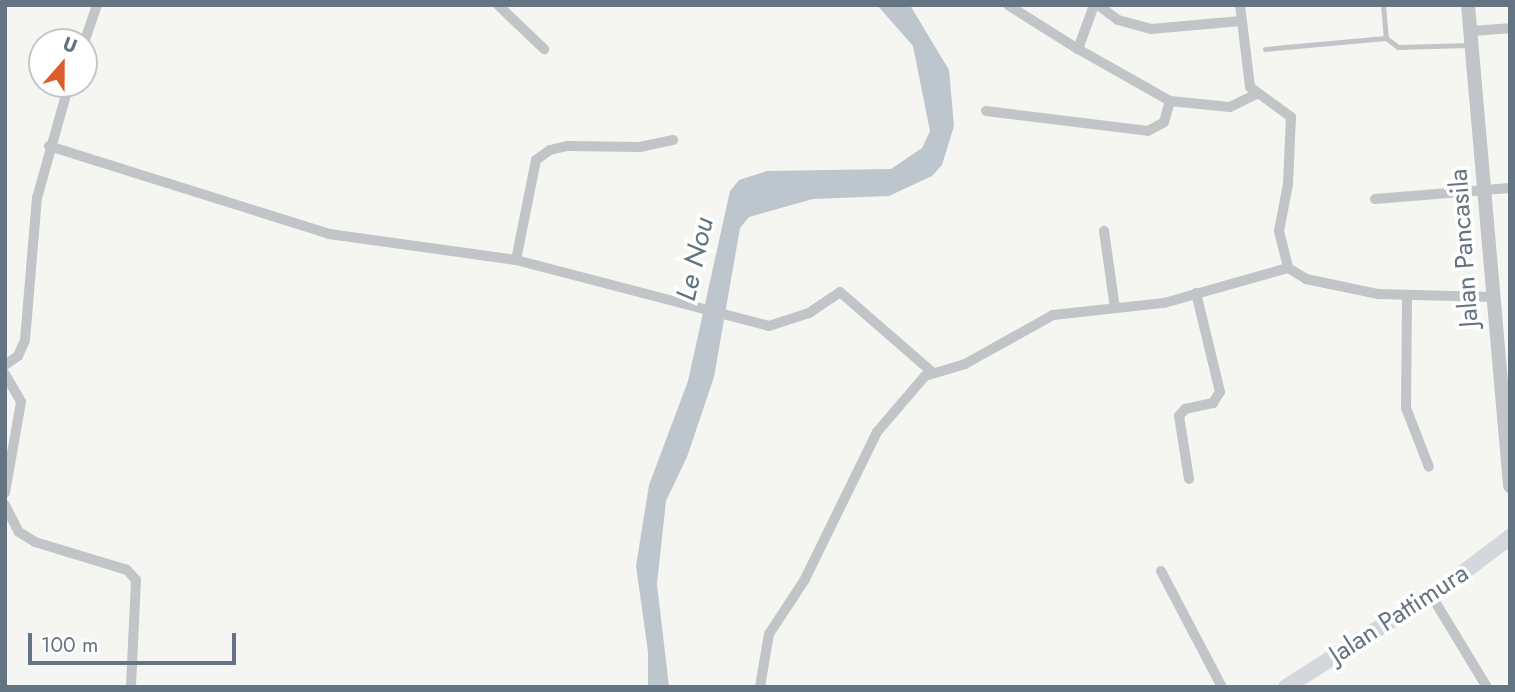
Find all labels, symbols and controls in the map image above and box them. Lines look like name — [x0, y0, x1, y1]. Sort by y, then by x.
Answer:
north arrow — [28, 28, 98, 98]
text: U — [59, 30, 81, 60]
street label: Jalan Pancasila — [1443, 168, 1485, 328]
water label: Le Nou — [669, 214, 721, 304]
street label: Jalan Pattimura — [1324, 558, 1474, 670]
scale bar — [32, 618, 240, 662]
text: 100 m — [41, 630, 98, 660]

